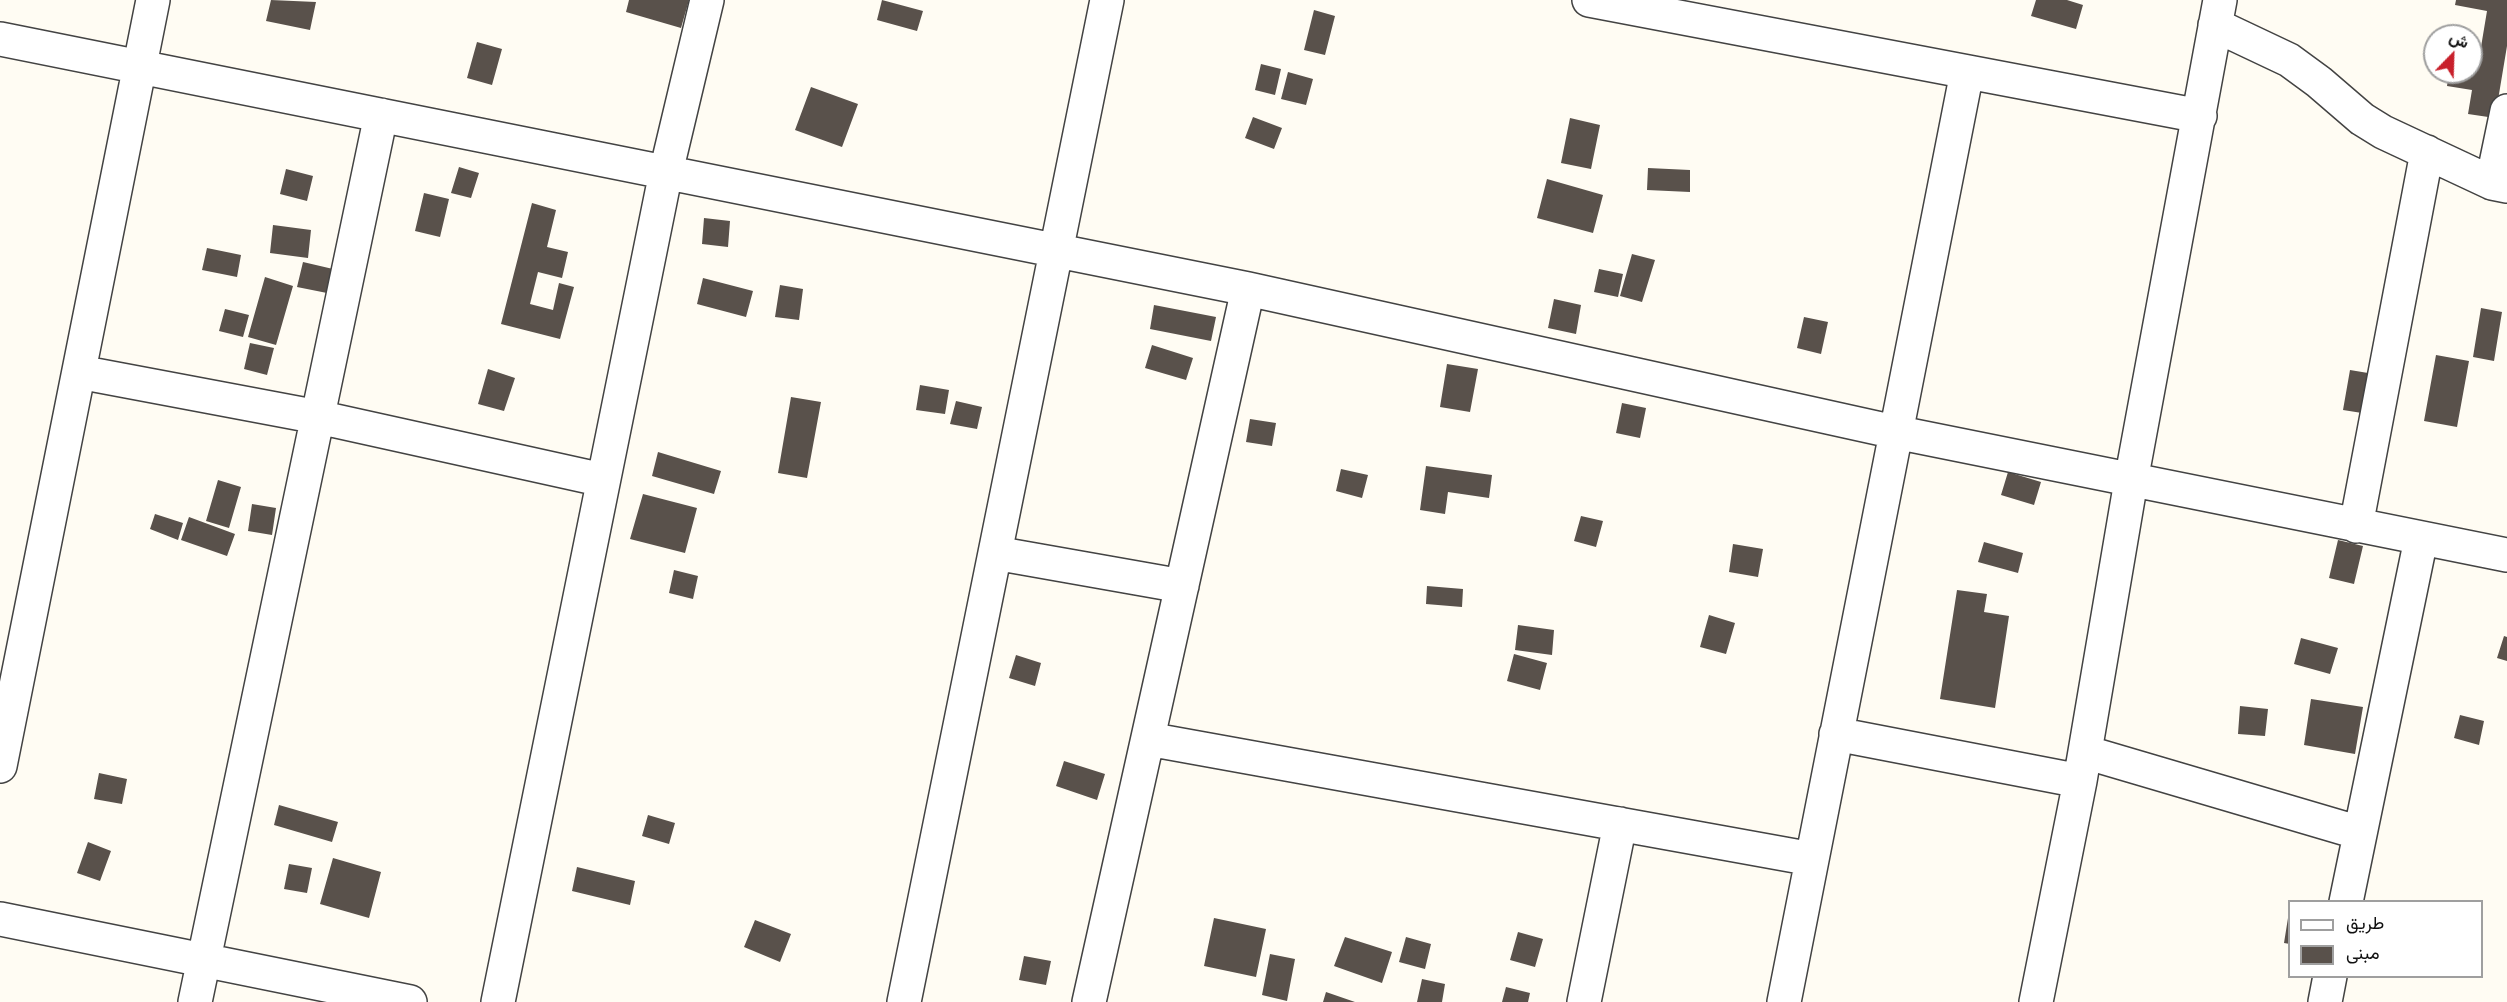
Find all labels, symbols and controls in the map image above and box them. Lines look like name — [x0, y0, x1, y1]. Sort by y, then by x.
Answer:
north arrow — [2423, 24, 2483, 84]
text: ش — [2446, 26, 2472, 52]
legend — [2288, 900, 2483, 978]
text: طريق — [2346, 911, 2384, 934]
text: مبنى — [2346, 941, 2380, 964]

